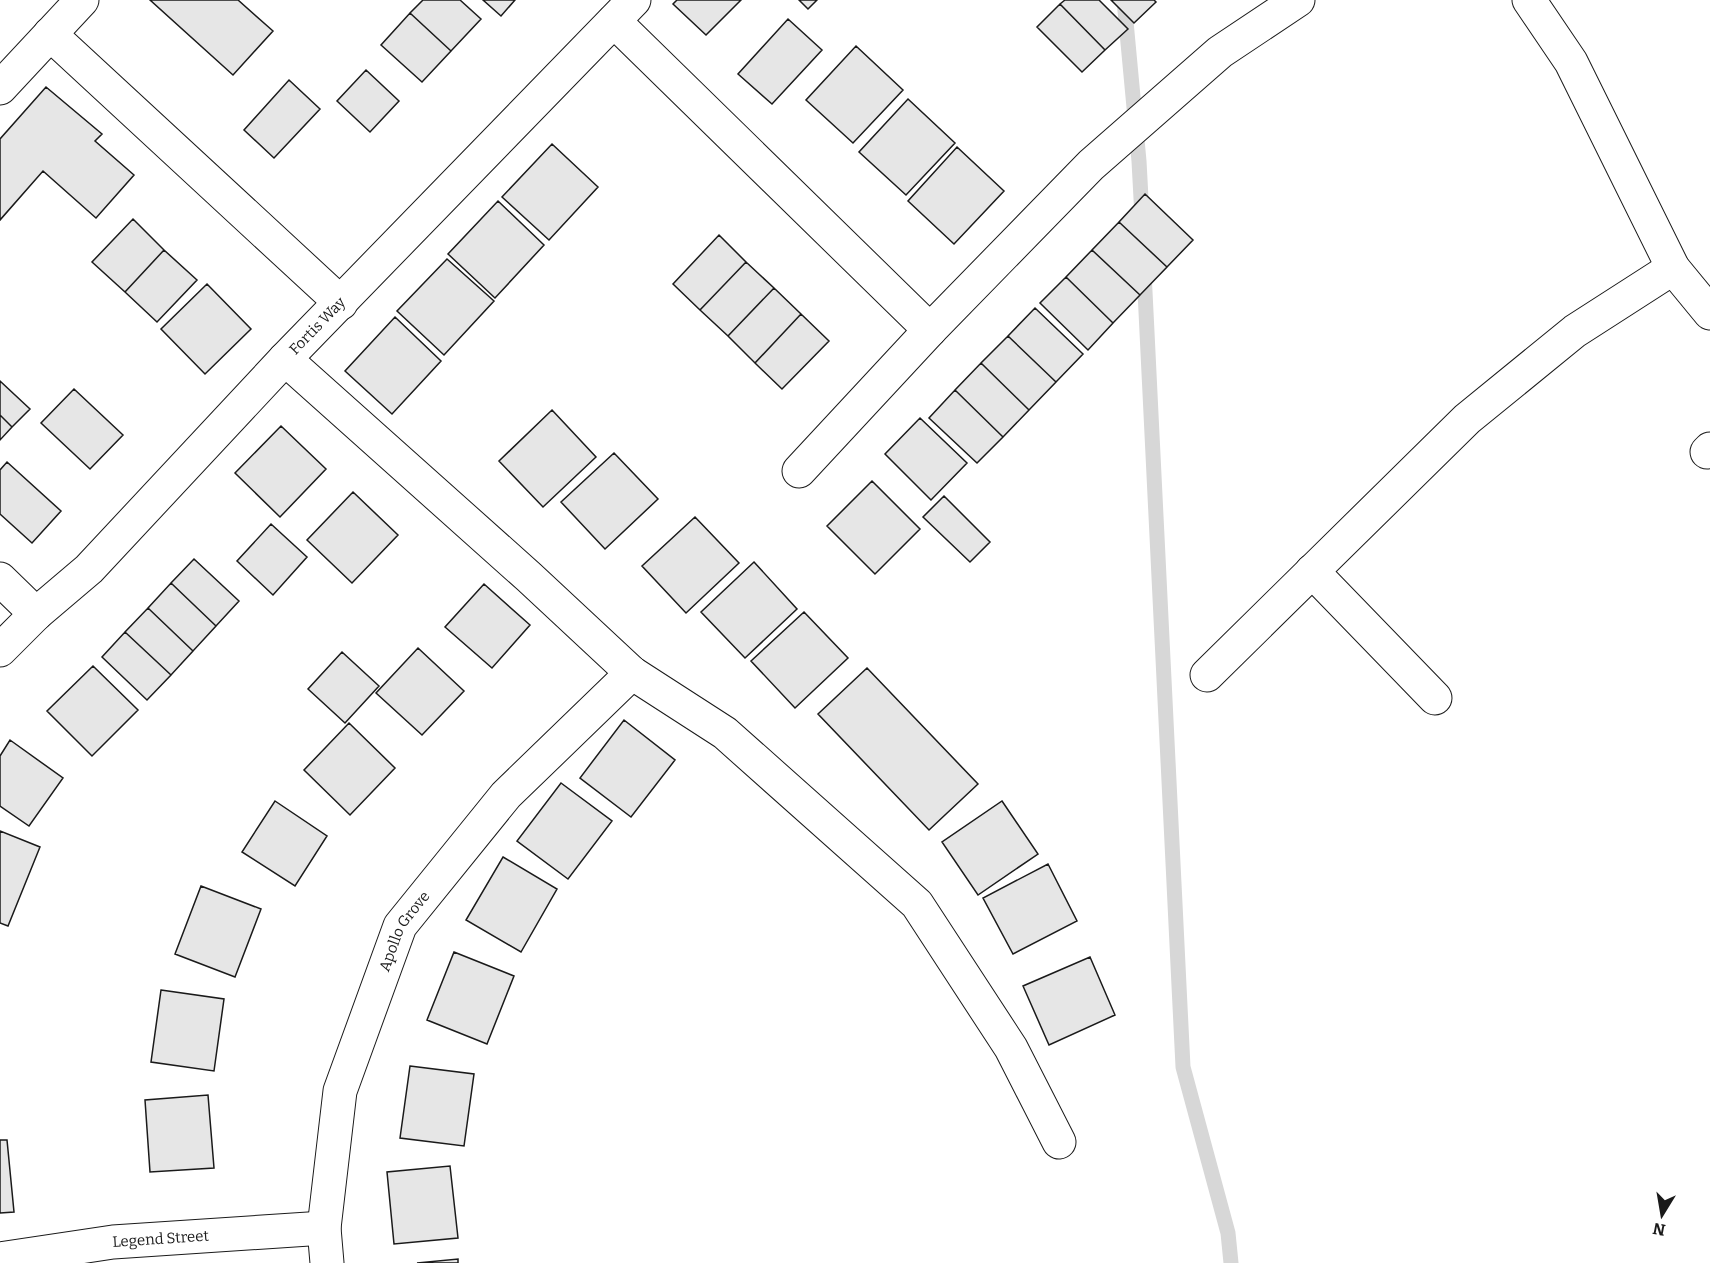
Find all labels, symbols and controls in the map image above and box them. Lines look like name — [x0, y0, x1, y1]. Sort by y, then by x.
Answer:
street label: Fortis Way — [285, 293, 349, 358]
street label: Apollo Grove — [375, 887, 434, 974]
north arrow — [1632, 1185, 1692, 1245]
text: N — [1651, 1219, 1667, 1240]
street label: Legend Street — [112, 1227, 210, 1251]

